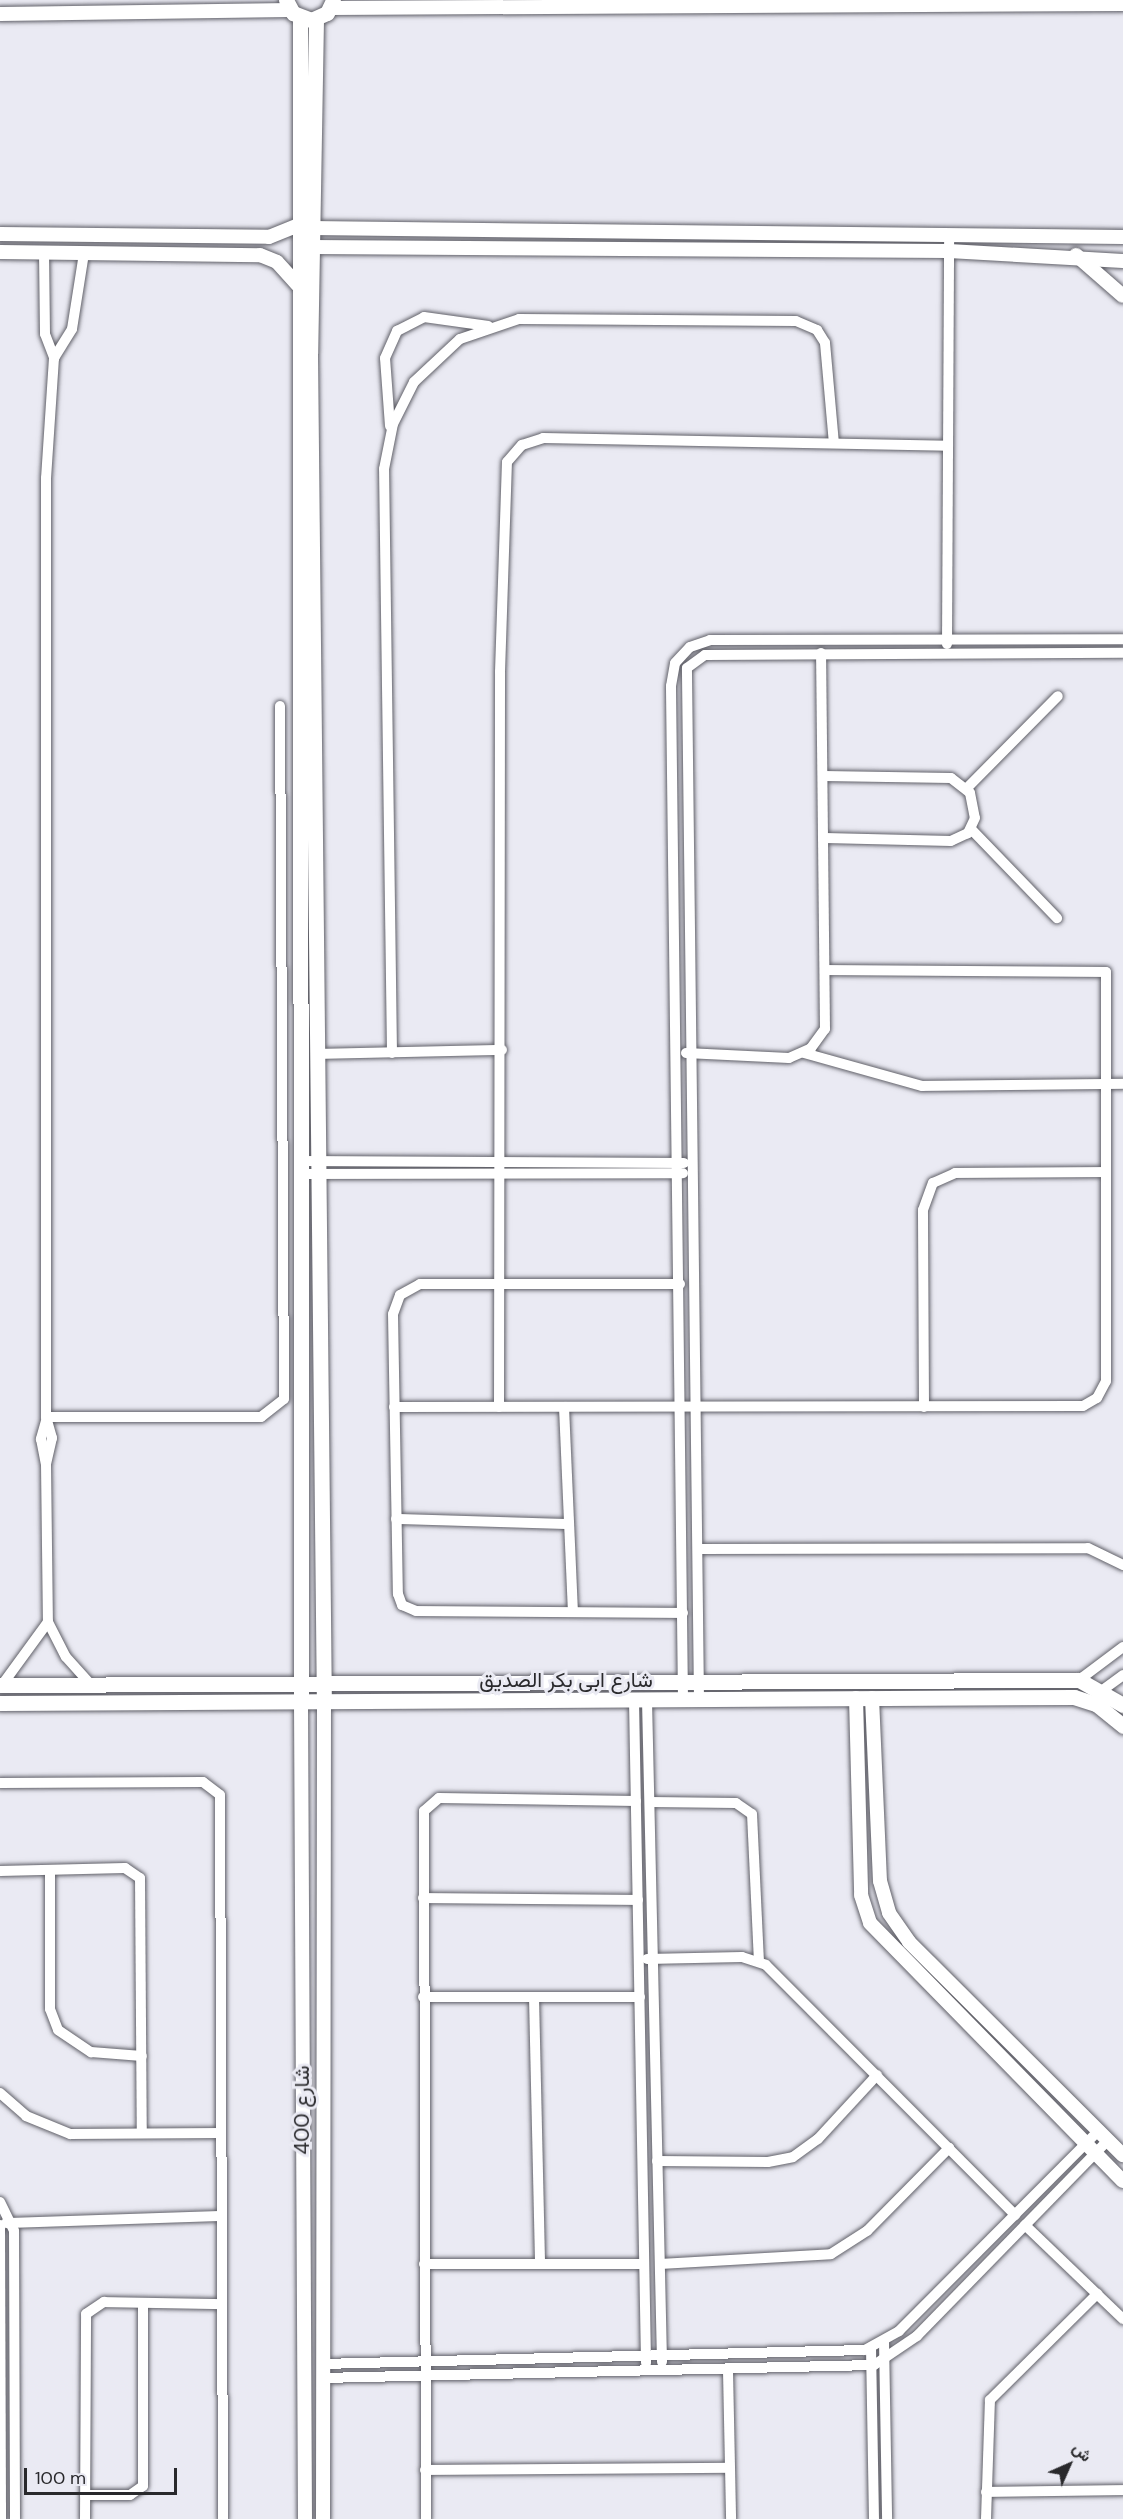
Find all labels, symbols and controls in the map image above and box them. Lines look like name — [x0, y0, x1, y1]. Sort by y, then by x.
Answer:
street label: شارع ابى بكر الصديق — [479, 1667, 653, 1693]
street label: شارع 400 — [289, 2065, 315, 2155]
north arrow — [1039, 2435, 1099, 2495]
text: ش — [1068, 2438, 1096, 2466]
scale bar — [27, 2456, 180, 2494]
text: 100 m — [35, 2466, 86, 2490]

